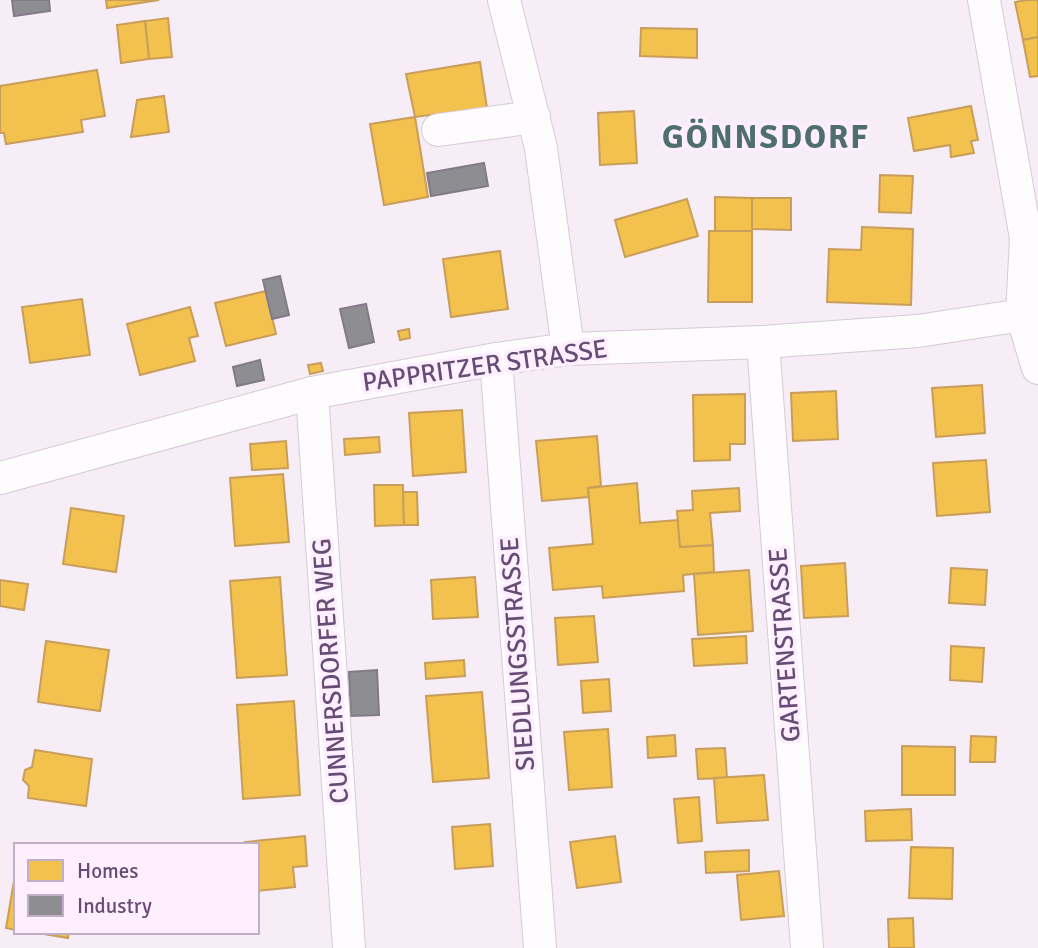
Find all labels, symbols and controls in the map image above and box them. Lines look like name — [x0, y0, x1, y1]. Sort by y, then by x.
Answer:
district label: GÖNNSDORF — [662, 117, 870, 158]
street label: PAPPRITZER STRASSE — [361, 333, 609, 399]
street label: SIEDLUNGSSTRASSE — [494, 536, 542, 772]
street label: CUNNERSDORFER WEG — [306, 537, 356, 805]
street label: GARTENSTRASSE — [762, 547, 808, 743]
legend — [14, 843, 259, 934]
text: Homes — [77, 858, 139, 884]
text: Industry — [77, 893, 152, 919]

